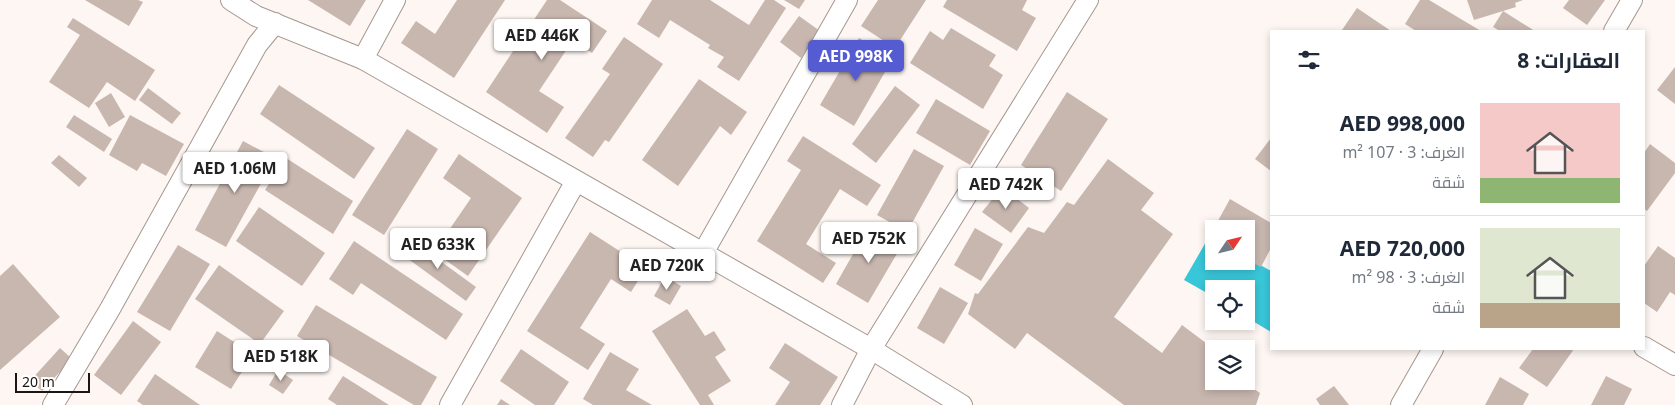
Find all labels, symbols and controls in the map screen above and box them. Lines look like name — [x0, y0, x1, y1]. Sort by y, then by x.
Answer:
pin: AED 446K — [490, 18, 594, 61]
text: AED 446K — [505, 24, 579, 46]
pin: AED 998K — [804, 39, 908, 82]
text: AED 998K — [819, 45, 893, 67]
icon: filters — [1295, 46, 1323, 74]
text: العقارات: 8 — [1517, 46, 1620, 74]
text: AED 998,000 — [1340, 109, 1465, 137]
icon: home — [1520, 123, 1580, 183]
text: الغرف: 3 · 107 m² — [1342, 141, 1465, 163]
pin: AED 1.06M — [178, 152, 292, 194]
text: AED 1.06M — [194, 157, 276, 179]
pin: AED 742K — [954, 168, 1058, 210]
text: شقة — [1432, 171, 1465, 193]
text: AED 742K — [969, 173, 1043, 195]
north arrow — [1205, 220, 1255, 270]
map controls — [1205, 220, 1255, 390]
pin: AED 752K — [817, 222, 921, 264]
text: AED 752K — [832, 227, 906, 249]
pin: AED 633K — [386, 228, 490, 270]
text: AED 633K — [401, 233, 475, 255]
text: AED 720,000 — [1340, 234, 1465, 262]
pin: AED 720K — [615, 248, 719, 291]
icon: home — [1520, 248, 1580, 308]
text: AED 720K — [630, 254, 704, 276]
text: الغرف: 3 · 98 m² — [1352, 266, 1465, 288]
button: locate — [1205, 280, 1255, 330]
text: شقة — [1432, 296, 1465, 318]
pin: AED 518K — [229, 340, 333, 382]
button: layers — [1205, 340, 1255, 390]
text: AED 518K — [244, 345, 318, 367]
scale bar — [15, 370, 90, 393]
text: 20 m — [22, 372, 55, 391]

